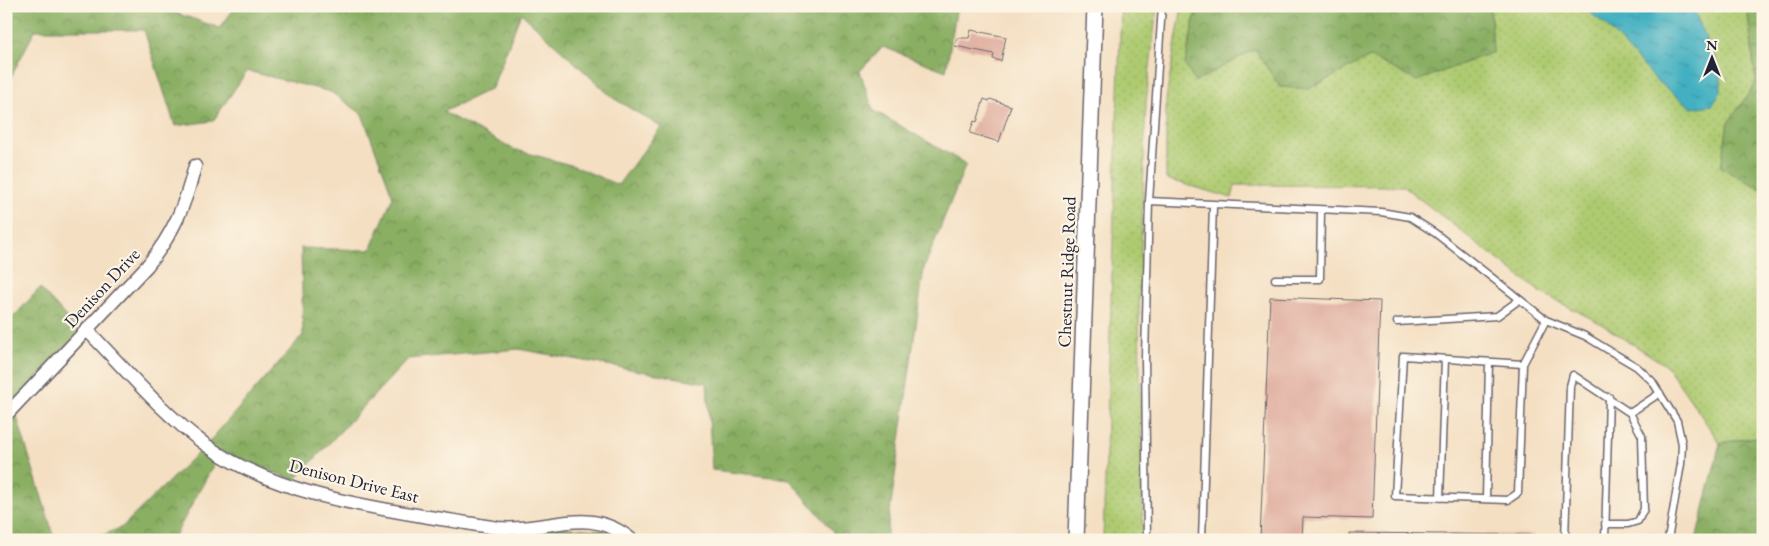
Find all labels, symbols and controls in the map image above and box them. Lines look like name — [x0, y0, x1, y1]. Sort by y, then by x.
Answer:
north arrow — [1686, 32, 1736, 82]
text: N — [1706, 36, 1718, 54]
street label: Chestnut Ridge Road — [1052, 195, 1081, 348]
street label: Denison Drive — [59, 243, 144, 332]
street label: Denison Drive East — [287, 453, 422, 508]

